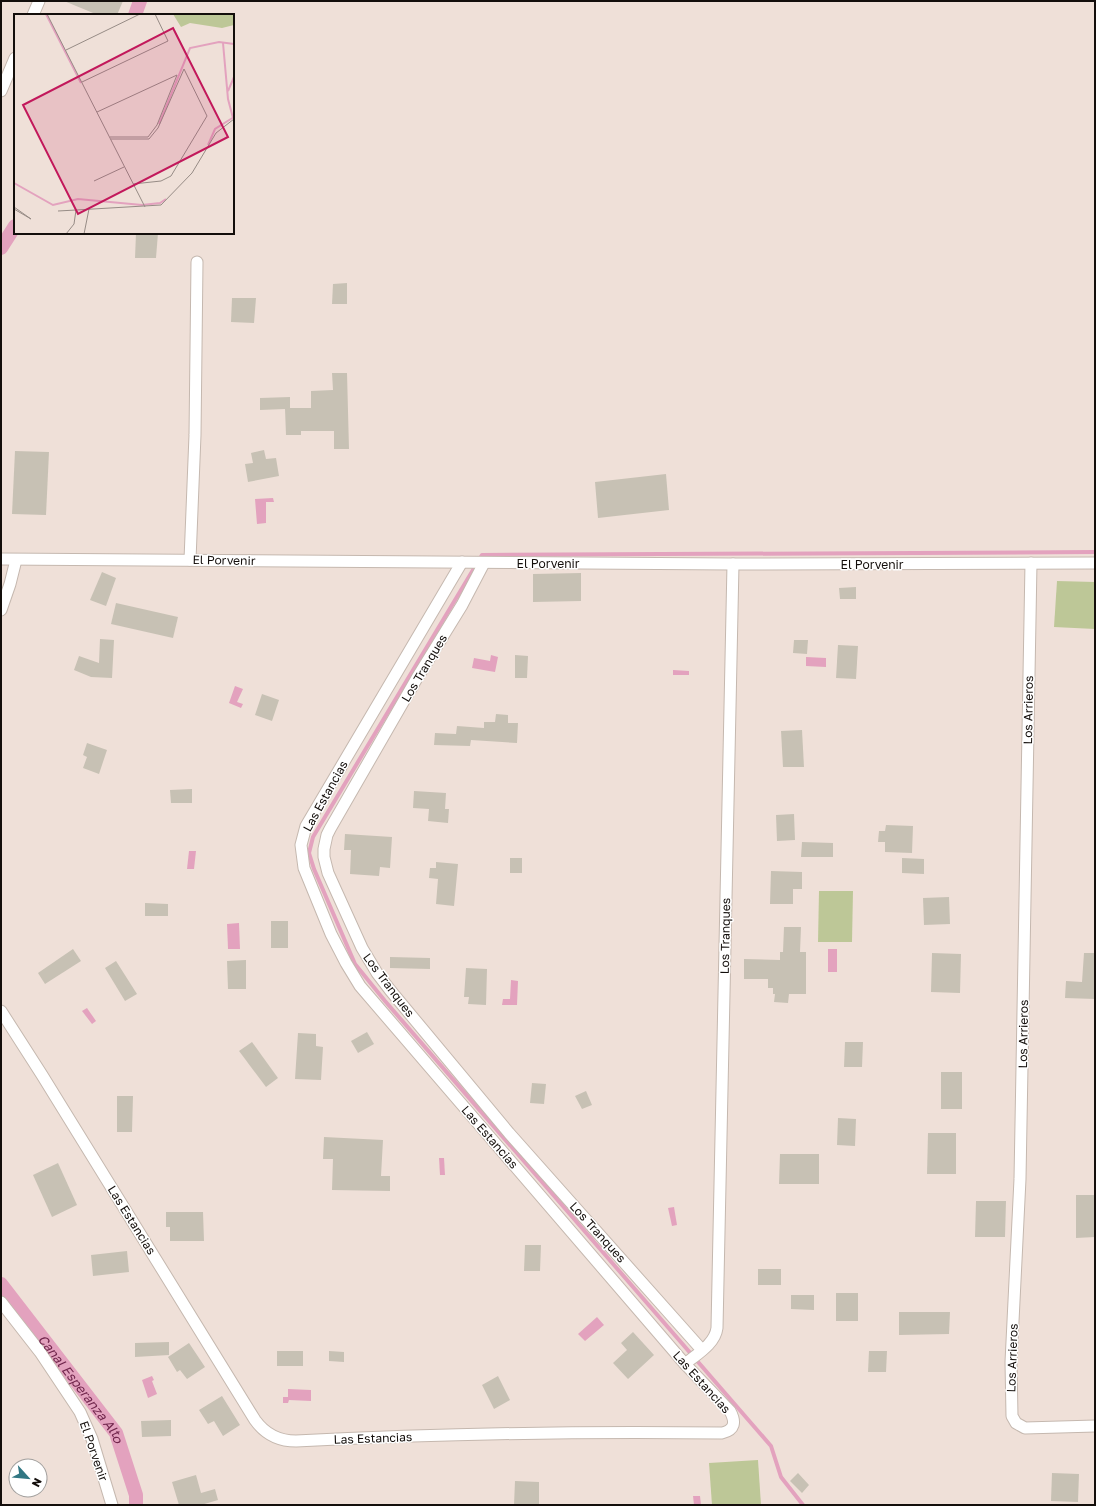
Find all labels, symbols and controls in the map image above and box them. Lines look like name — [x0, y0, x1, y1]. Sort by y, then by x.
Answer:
inset map — [14, 14, 234, 234]
street label: El Porvenir — [192, 552, 256, 568]
street label: El Porvenir — [517, 556, 580, 571]
street label: El Porvenir — [841, 557, 904, 572]
street label: Los Tranques — [398, 631, 450, 705]
street label: Los Arrieros — [1020, 675, 1036, 745]
street label: Las Estancias — [299, 758, 351, 834]
street label: Los Tranques — [717, 898, 733, 974]
street label: Los Tranques — [360, 950, 418, 1020]
street label: Los Arrieros — [1015, 999, 1031, 1069]
street label: Las Estancias — [459, 1102, 521, 1172]
street label: Las Estancias — [105, 1183, 159, 1257]
street label: Los Tranques — [567, 1199, 629, 1265]
street label: Los Arrieros — [1003, 1323, 1021, 1393]
water label: Canal Esperanza Alto — [35, 1331, 127, 1446]
street label: Las Estancias — [670, 1348, 734, 1416]
street label: El Porvenir — [77, 1419, 111, 1483]
street label: Las Estancias — [333, 1429, 413, 1447]
north arrow — [8, 1458, 48, 1498]
text: N — [30, 1476, 45, 1489]

